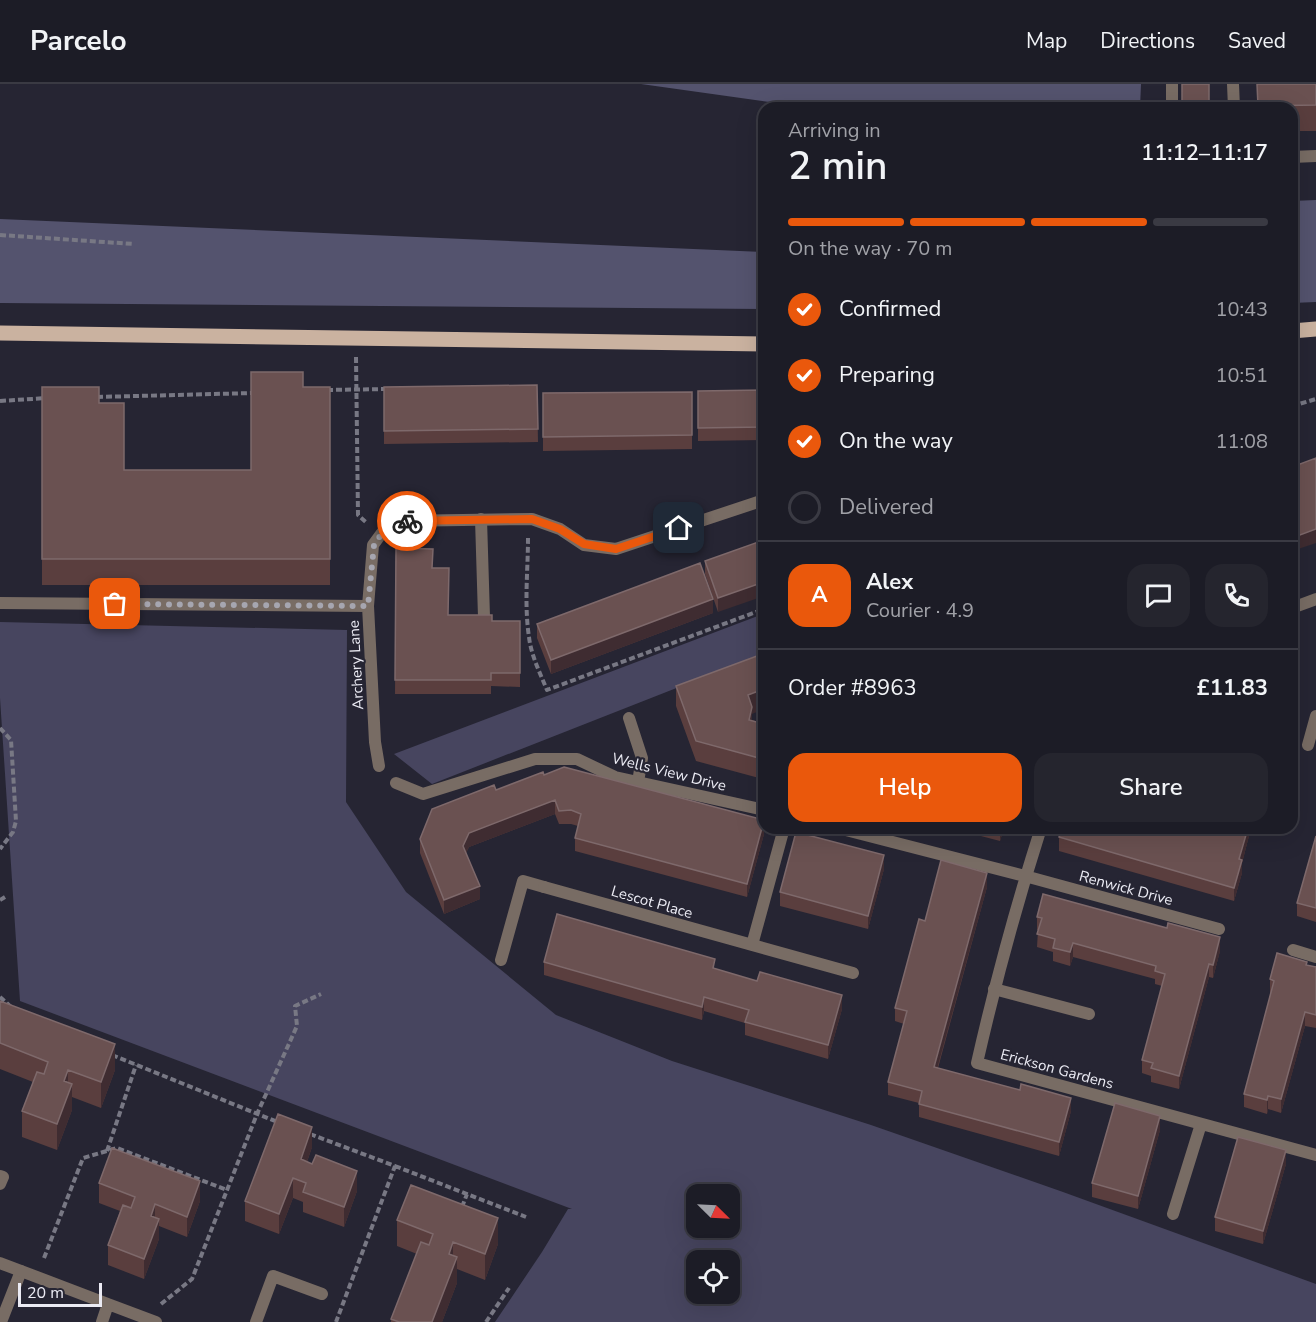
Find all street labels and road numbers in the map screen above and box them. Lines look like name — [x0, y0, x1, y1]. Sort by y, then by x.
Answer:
street label: Archery Lane — [344, 620, 368, 710]
street label: Wells View Drive — [610, 748, 728, 796]
street label: Renwick Drive — [1077, 866, 1175, 910]
street label: Lescot Place — [609, 881, 695, 923]
street label: Erickson Gardens — [998, 1044, 1116, 1094]

